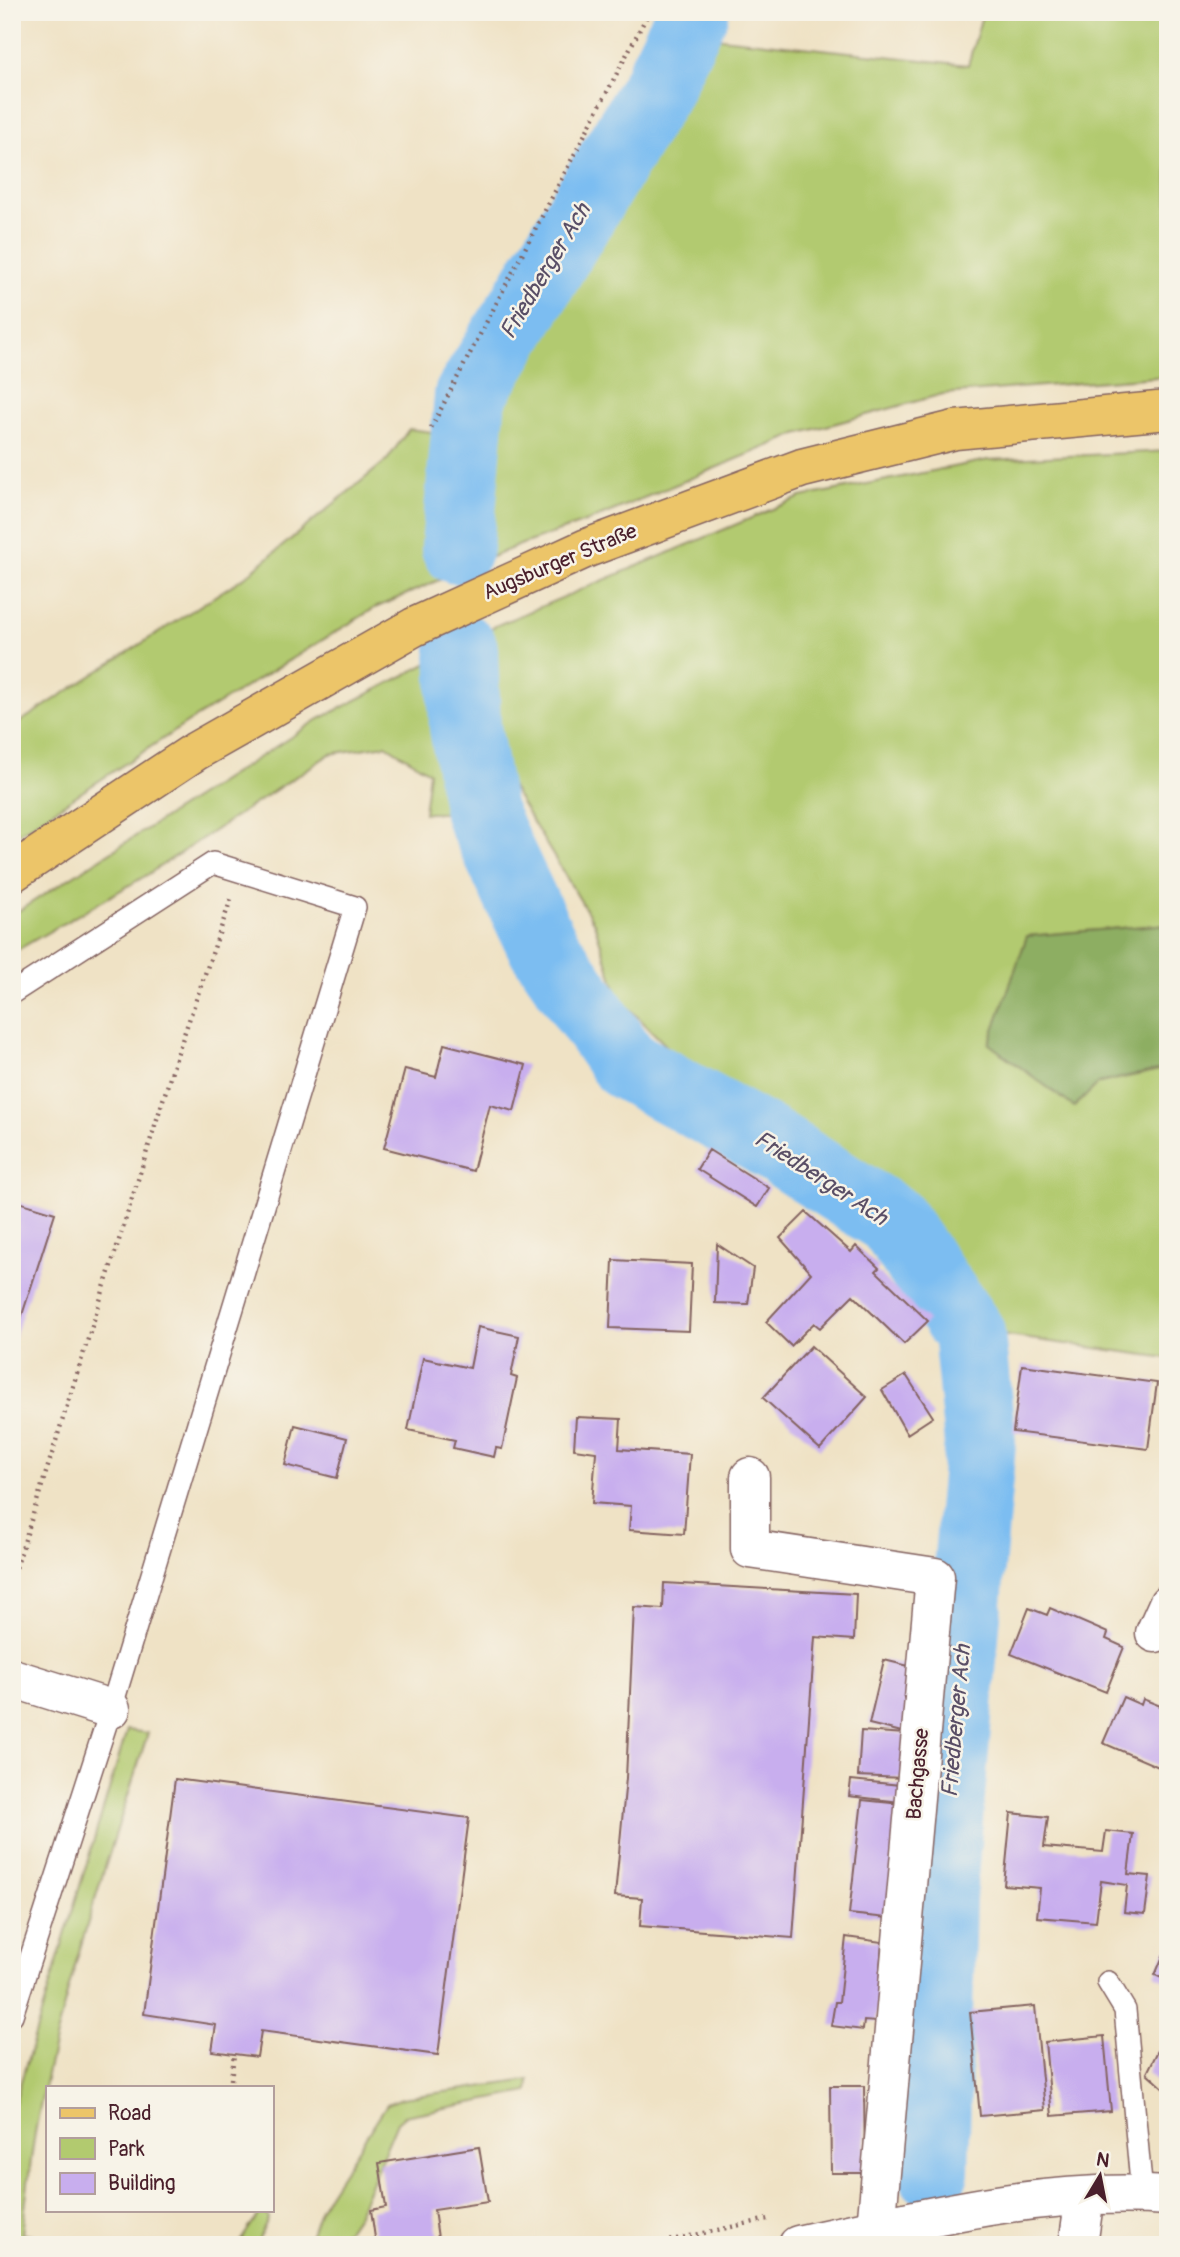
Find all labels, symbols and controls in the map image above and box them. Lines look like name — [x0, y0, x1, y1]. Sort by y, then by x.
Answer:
water label: Friedberger Ach — [493, 197, 597, 344]
street label: Augsburger Straße — [479, 517, 642, 607]
water label: Friedberger Ach — [749, 1124, 894, 1233]
water label: Friedberger Ach — [935, 1642, 977, 1799]
street label: Bachgasse — [901, 1727, 935, 1821]
legend — [46, 2086, 273, 2212]
text: Road — [108, 2100, 152, 2127]
text: Park — [108, 2136, 145, 2163]
north arrow — [1064, 2142, 1134, 2212]
text: N — [1094, 2147, 1111, 2173]
text: Building — [108, 2170, 175, 2197]

